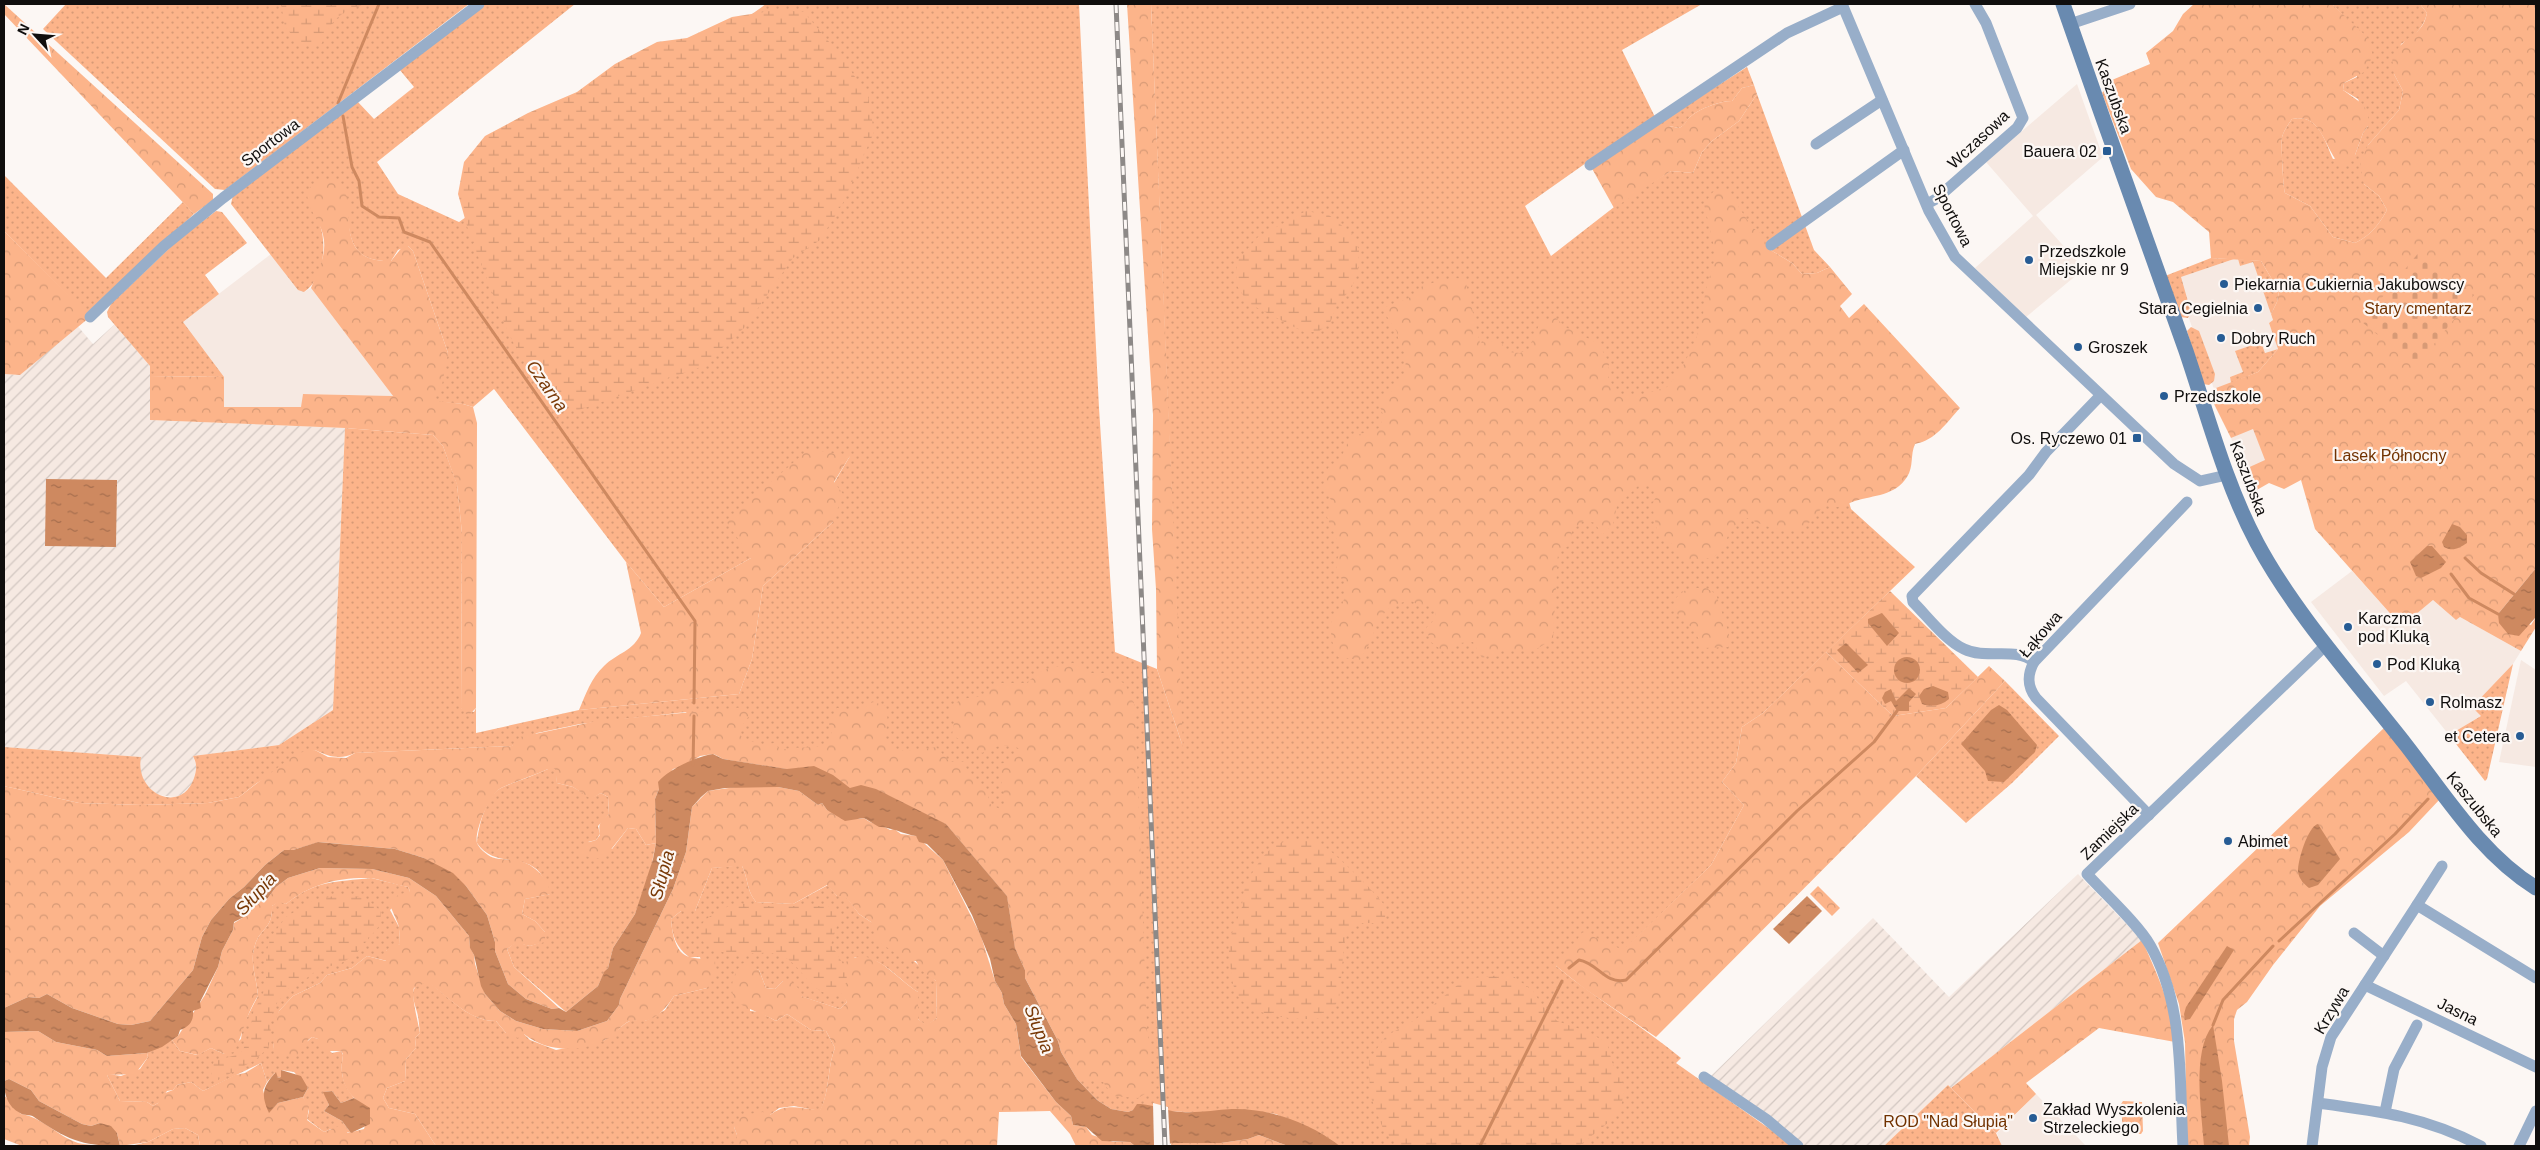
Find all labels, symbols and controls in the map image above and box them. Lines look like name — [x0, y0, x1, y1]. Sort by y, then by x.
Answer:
north arrow — [10, 10, 60, 60]
text: N — [14, 21, 33, 37]
street label: Kaszubska — [2092, 56, 2135, 136]
street label: Wczasowa — [1944, 107, 2012, 172]
street label: Sportowa — [238, 115, 302, 170]
place label: Bauera 02 — [2023, 143, 2097, 160]
marker: Bauera 02 — [2101, 145, 2113, 157]
street label: Sportowa — [1930, 181, 1976, 249]
place label: Przedszkole Miejskie nr 9 — [2039, 243, 2129, 278]
marker: Przedszkole Miejskie nr 9 — [2023, 254, 2035, 266]
place label: Piekarnia Cukiernia Jakubowscy — [2234, 276, 2464, 293]
marker: Piekarnia Cukiernia Jakubowscy — [2218, 278, 2230, 290]
place label: Stara Cegielnia — [2139, 300, 2248, 317]
park label: Stary cmentarz — [2364, 300, 2472, 317]
marker: Stara Cegielnia — [2252, 302, 2264, 314]
place label: Dobry Ruch — [2231, 330, 2315, 347]
marker: Dobry Ruch — [2215, 332, 2227, 344]
place label: Groszek — [2088, 339, 2149, 356]
marker: Groszek — [2072, 341, 2084, 353]
water label: Czarna — [522, 356, 572, 416]
place label: Przedszkole — [2174, 388, 2261, 405]
marker: Przedszkole — [2158, 390, 2170, 402]
place label: Os. Ryczewo 01 — [2011, 430, 2127, 447]
marker: Os. Ryczewo 01 — [2131, 432, 2143, 444]
street label: Kaszubska — [2227, 439, 2271, 518]
park label: Lasek Północny — [2334, 447, 2446, 464]
street label: Łąkowa — [2016, 608, 2065, 661]
place label: Karczma pod Kluką — [2358, 610, 2429, 645]
marker: Karczma pod Kluką — [2342, 621, 2354, 633]
place label: Pod Kluką — [2387, 656, 2460, 673]
marker: Pod Kluką — [2371, 658, 2383, 670]
place label: Rolmasz — [2440, 694, 2502, 711]
marker: Rolmasz — [2424, 696, 2436, 708]
place label: et Cetera — [2444, 728, 2510, 745]
marker: et Cetera — [2514, 730, 2526, 742]
street label: Kaszubska — [2443, 769, 2506, 840]
street label: Zamiejska — [2077, 800, 2142, 863]
place label: Abimet — [2238, 833, 2288, 850]
marker: Abimet — [2222, 835, 2234, 847]
water label: Słupia — [646, 848, 678, 902]
water label: Słupia — [232, 869, 280, 919]
street label: Krzywa — [2311, 983, 2352, 1037]
street label: Jasna — [2435, 994, 2481, 1028]
water label: Słupia — [1020, 1002, 1058, 1056]
place label: Zakład Wyszkolenia Strzeleckiego — [2043, 1101, 2185, 1136]
marker: Zakład Wyszkolenia Strzeleckiego — [2027, 1112, 2039, 1124]
park label: ROD "Nad Słupią" — [1883, 1113, 2013, 1130]

